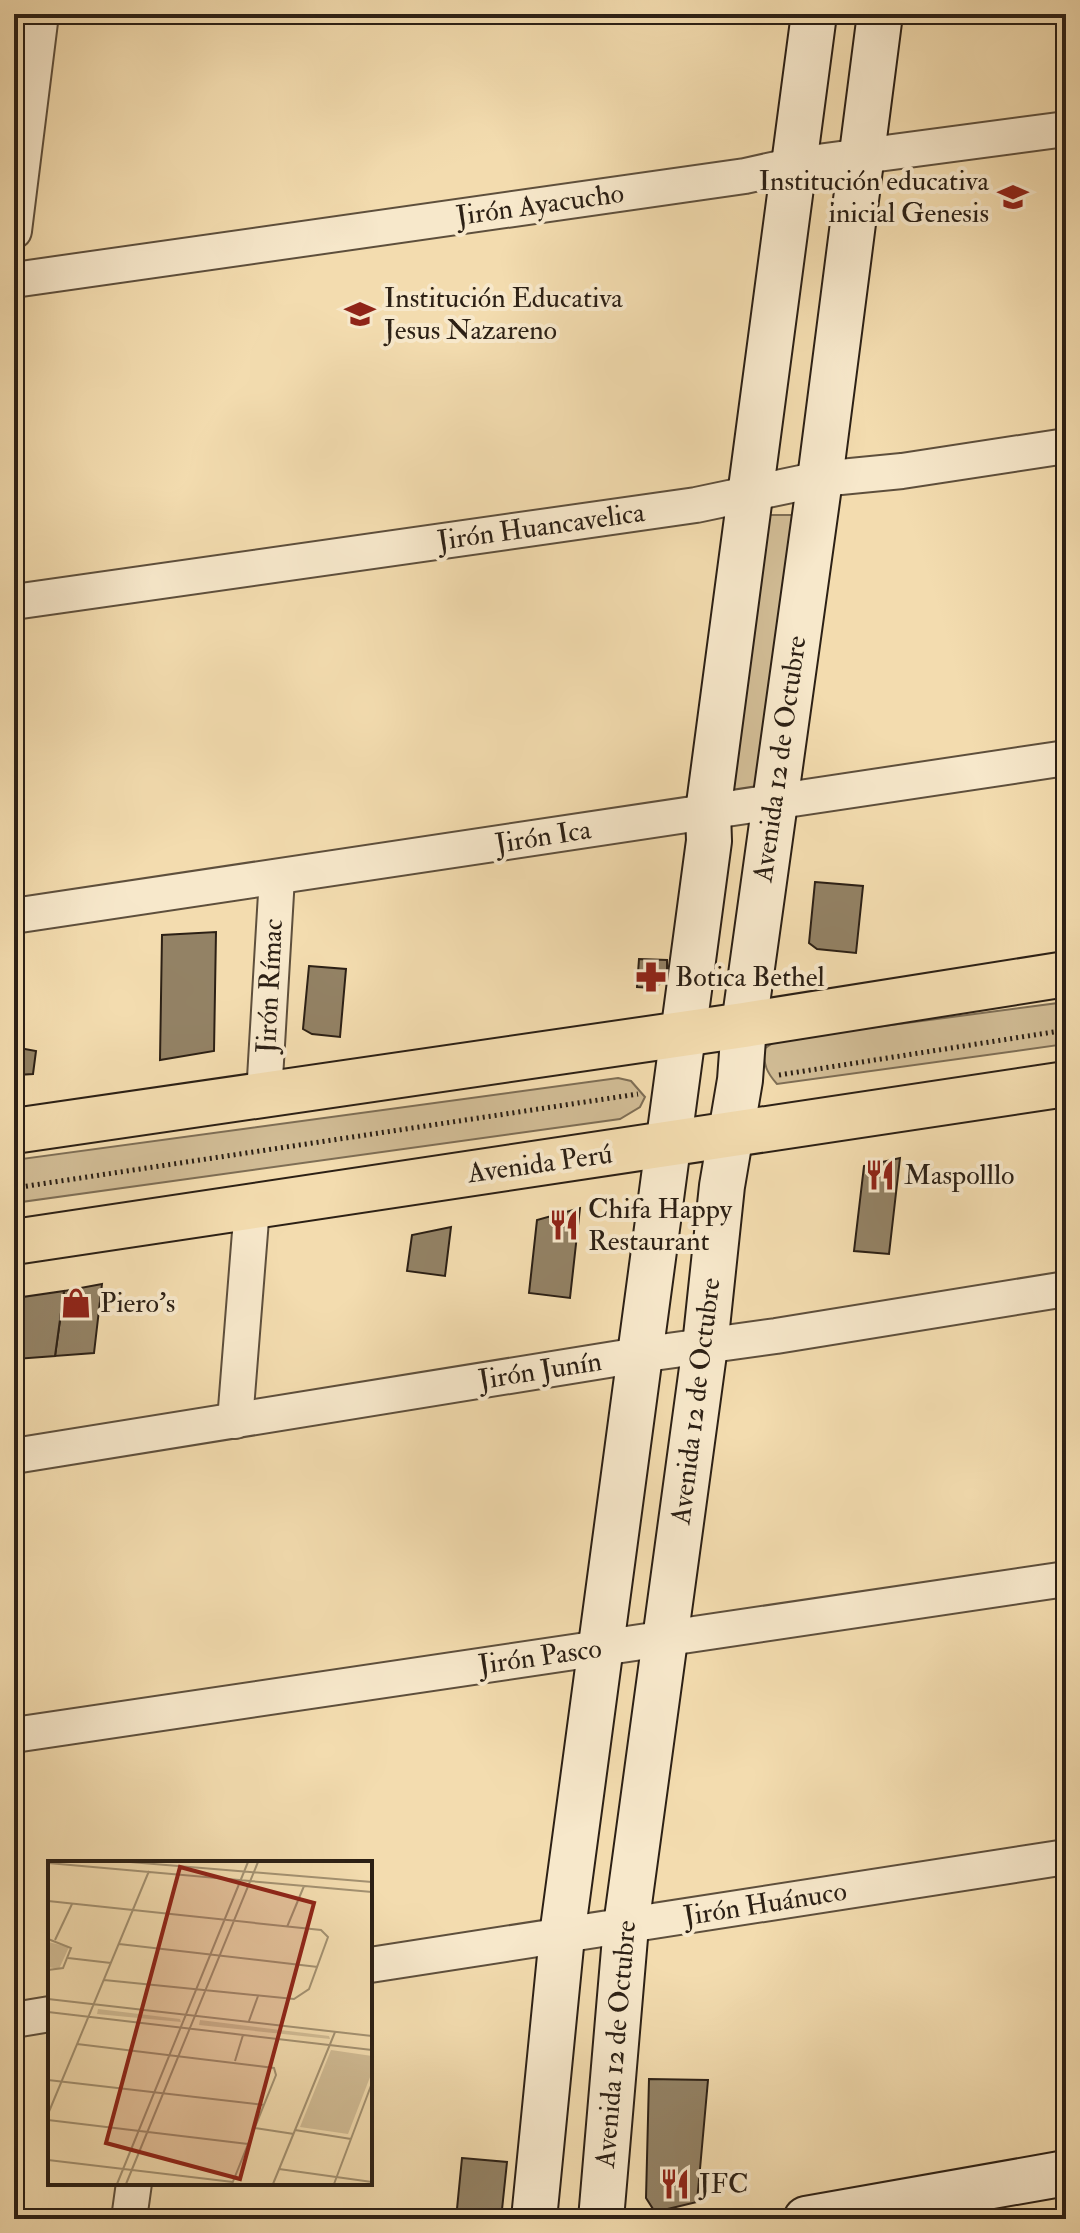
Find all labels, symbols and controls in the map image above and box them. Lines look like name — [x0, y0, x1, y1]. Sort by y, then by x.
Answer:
place label: Institución educativa inicial Genesis — [759, 164, 989, 231]
street label: Jirón Ayacucho — [453, 176, 626, 234]
school or university icon: Institución educativa inicial Genesis — [996, 180, 1030, 214]
place label: Institución Educativa Jesus Nazareno — [383, 281, 623, 348]
school or university icon: Institución Educativa Jesus Nazareno — [343, 297, 377, 331]
street label: Jirón Huancavelica — [434, 495, 647, 559]
street label: Avenida 12 de Octubre — [745, 633, 815, 885]
street label: Jirón Ica — [492, 812, 594, 862]
street label: Jirón Rímac — [249, 918, 291, 1055]
pharmacy icon: Botica Bethel — [634, 960, 668, 994]
place label: Botica Bethel — [675, 960, 825, 995]
street label: Avenida Perú — [464, 1137, 615, 1192]
restaurant icon: Maspolllo — [863, 1158, 897, 1192]
place label: Maspolllo — [904, 1158, 1014, 1193]
place label: Chifa Happy Restaurant — [588, 1192, 733, 1259]
restaurant icon: Chifa Happy Restaurant — [547, 1208, 581, 1242]
street label: Avenida 12 de Octubre — [663, 1275, 729, 1527]
shop icon: Piero's — [59, 1286, 93, 1320]
place label: Piero's — [100, 1286, 175, 1321]
street label: Jirón Junín — [475, 1344, 604, 1398]
street label: Jirón Pasco — [475, 1631, 604, 1683]
inset map — [48, 1861, 372, 2185]
street label: Jirón Huánuco — [680, 1874, 849, 1934]
street label: Avenida 12 de Octubre — [588, 1919, 644, 2170]
restaurant icon: JFC — [658, 2167, 692, 2201]
place label: JFC — [698, 2167, 749, 2202]

